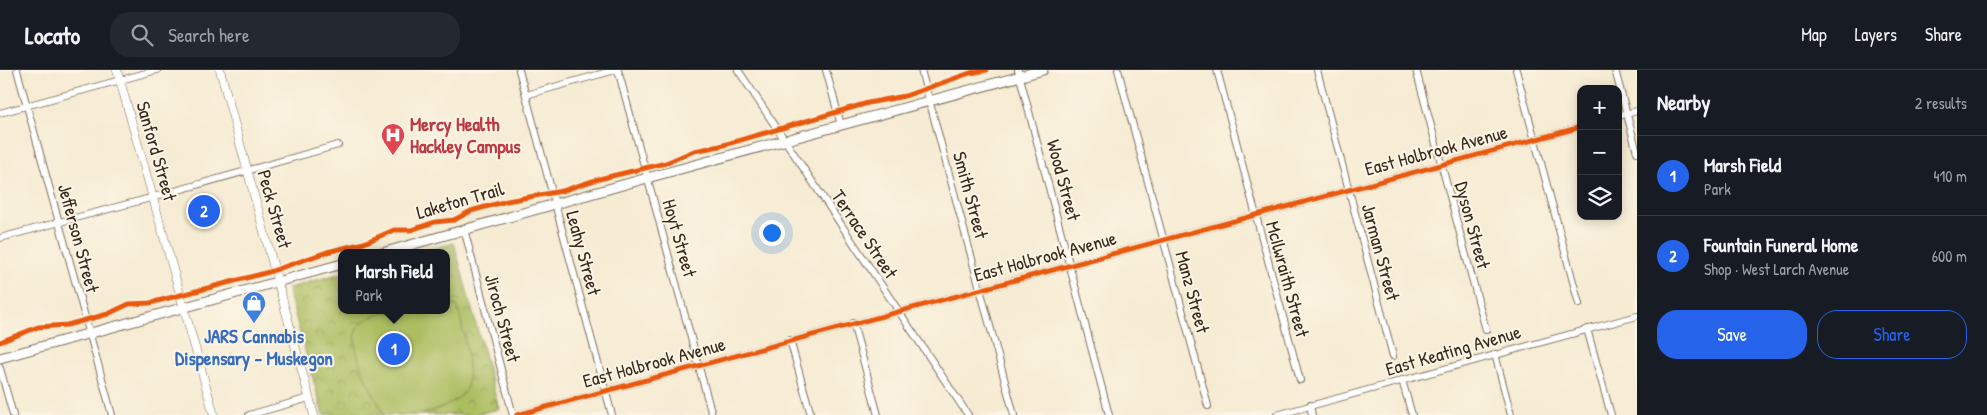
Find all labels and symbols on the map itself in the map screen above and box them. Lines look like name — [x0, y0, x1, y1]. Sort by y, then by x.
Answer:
street label: Sanford Street — [130, 98, 184, 204]
place label: Mercy Health Hackley Campus — [410, 111, 521, 160]
street label: East Holbrook Avenue — [1362, 118, 1511, 182]
hospital icon: Mercy Health Hackley Campus — [380, 122, 406, 156]
street label: Wood Street — [1041, 137, 1087, 224]
street label: Smith Street — [947, 149, 995, 242]
street label: Peck Street — [251, 167, 299, 252]
street label: Laketon Trail — [413, 175, 508, 225]
street label: Dyson Street — [1449, 179, 1497, 272]
street label: Jefferson Street — [52, 181, 106, 296]
street label: Terrace Street — [826, 184, 905, 284]
pin: 2 — [188, 192, 220, 230]
street label: Hoyt Street — [657, 196, 704, 280]
street label: Jarman Street — [1356, 201, 1407, 304]
street label: Leahy Street — [560, 208, 608, 299]
street label: McIlwraith Street — [1260, 218, 1316, 340]
your location — [759, 220, 785, 246]
street label: East Holbrook Avenue — [971, 224, 1120, 288]
street label: Manz Street — [1170, 248, 1217, 336]
street label: Jiroch Street — [479, 271, 527, 365]
shop icon: JARS Cannabis Dispensary - Muskegon — [241, 290, 267, 324]
street label: East Keating Avenue — [1382, 318, 1524, 382]
place label: JARS Cannabis Dispensary - Muskegon — [175, 323, 333, 372]
pin: 1 — [378, 330, 410, 368]
street label: East Holbrook Avenue — [580, 330, 729, 394]

